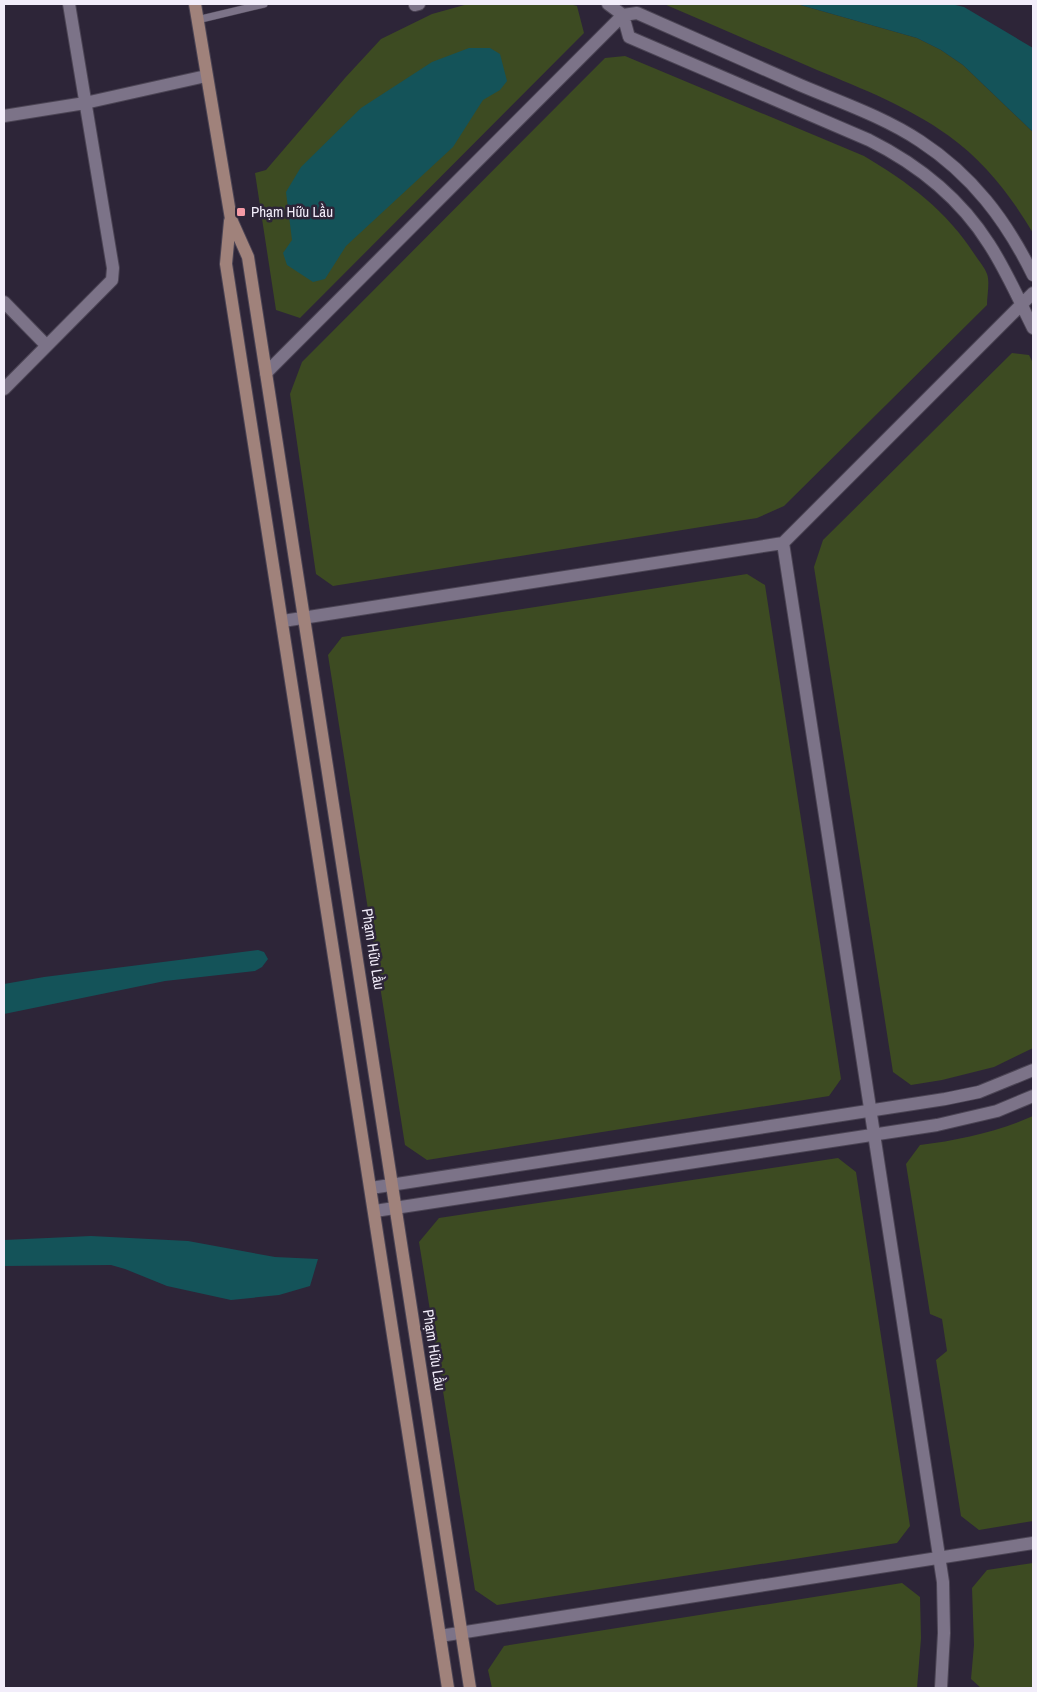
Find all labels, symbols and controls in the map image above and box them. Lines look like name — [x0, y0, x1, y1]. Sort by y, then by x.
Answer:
place label: Phạm Hữu Lầu — [251, 201, 333, 222]
marker: Phạm Hữu Lầu — [235, 206, 247, 218]
street label: Phạm Hữu Lầu — [357, 907, 390, 991]
street label: Phạm Hữu Lầu — [418, 1308, 451, 1392]

